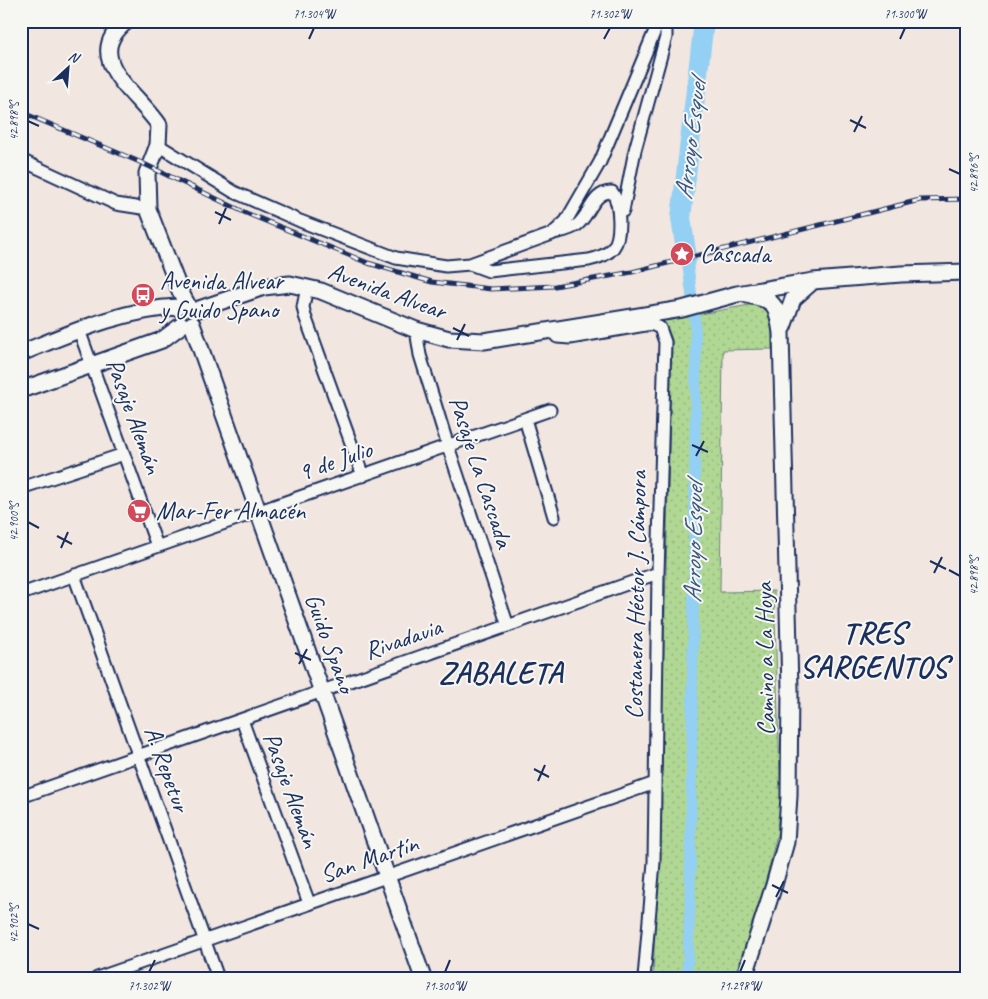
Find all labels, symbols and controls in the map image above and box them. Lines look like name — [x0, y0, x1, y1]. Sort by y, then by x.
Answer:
text: 71.304°W — [293, 6, 337, 22]
text: 71.302°W — [589, 6, 633, 22]
text: 71.300°W — [884, 6, 928, 22]
north arrow — [42, 42, 92, 92]
text: N — [66, 47, 83, 67]
water label: Arroyo Esquel — [666, 70, 715, 202]
text: 42.898°S — [6, 100, 22, 140]
text: 42.896°S — [966, 153, 982, 193]
place label: Cascada — [700, 238, 773, 270]
place icon: Cascada — [669, 241, 695, 267]
street label: Avenida Alvear — [324, 255, 452, 328]
place label: Avenida Alvear y Guido Spano — [158, 265, 285, 326]
bus stop icon: Avenida Alvear y Guido Spano — [130, 282, 156, 308]
street label: Pasaje Alemán — [98, 354, 170, 479]
street label: Pasaje La Cascada — [441, 392, 521, 554]
street label: 9 de Julio — [294, 433, 377, 488]
street label: Costanera Héctor J. Cámpora — [618, 468, 654, 720]
water label: Arroyo Esquel — [675, 474, 711, 603]
place label: Mar-Fer Almacén — [156, 495, 306, 527]
supermarket icon: Mar-Fer Almacén — [126, 498, 152, 524]
text: 42.900°S — [6, 501, 22, 541]
text: 42.898°S — [966, 555, 982, 595]
street label: Camino a La Hoya — [748, 580, 782, 736]
street label: Guido Spano — [297, 589, 364, 700]
street label: Rivadavia — [360, 610, 448, 667]
district label: TRES SARGENTOS — [800, 614, 954, 686]
district label: ZABALETA — [439, 654, 565, 692]
street label: A. Repetur — [137, 722, 198, 818]
street label: Pasaje Alemán — [255, 728, 327, 853]
street label: San Martín — [316, 827, 423, 891]
text: 42.902°S — [6, 903, 22, 943]
text: 71.302°W — [128, 978, 172, 994]
text: 71.300°W — [424, 978, 468, 994]
text: 71.298°W — [719, 978, 763, 994]

